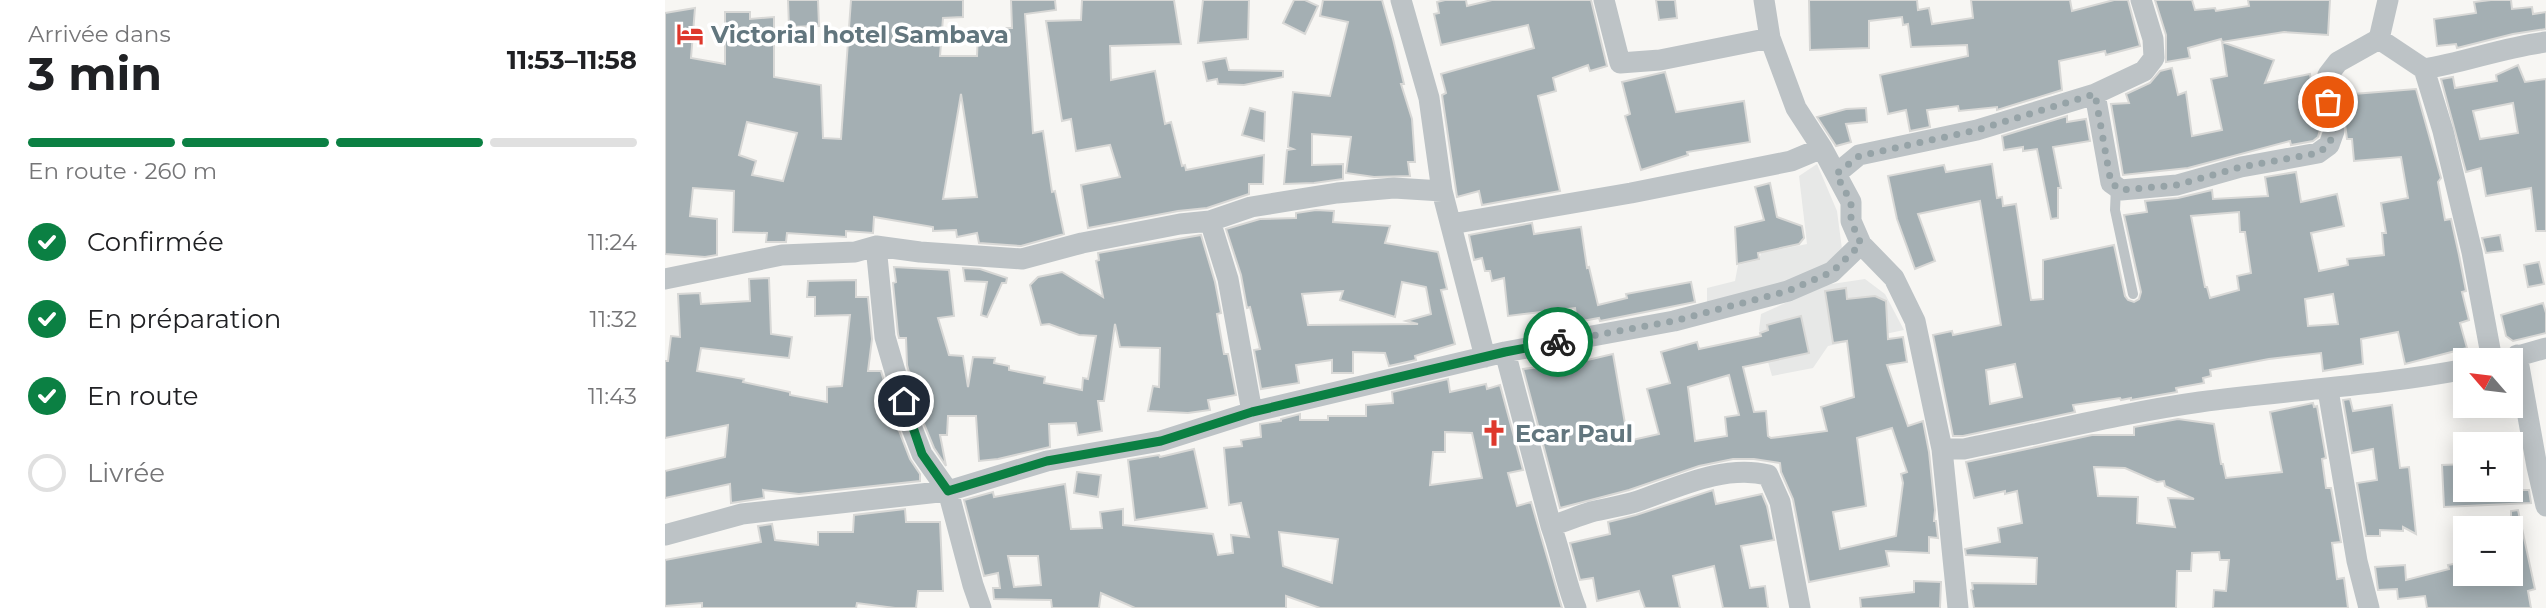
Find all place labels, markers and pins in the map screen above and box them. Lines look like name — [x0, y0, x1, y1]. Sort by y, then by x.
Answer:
hotel icon: Victorial hotel Sambava — [675, 19, 705, 49]
place label: Victorial hotel Sambava — [710, 20, 1009, 49]
pin — [2298, 72, 2358, 132]
pin — [874, 371, 934, 431]
church icon: Ecar Paul — [1479, 418, 1509, 448]
place label: Ecar Paul — [1515, 419, 1633, 448]

